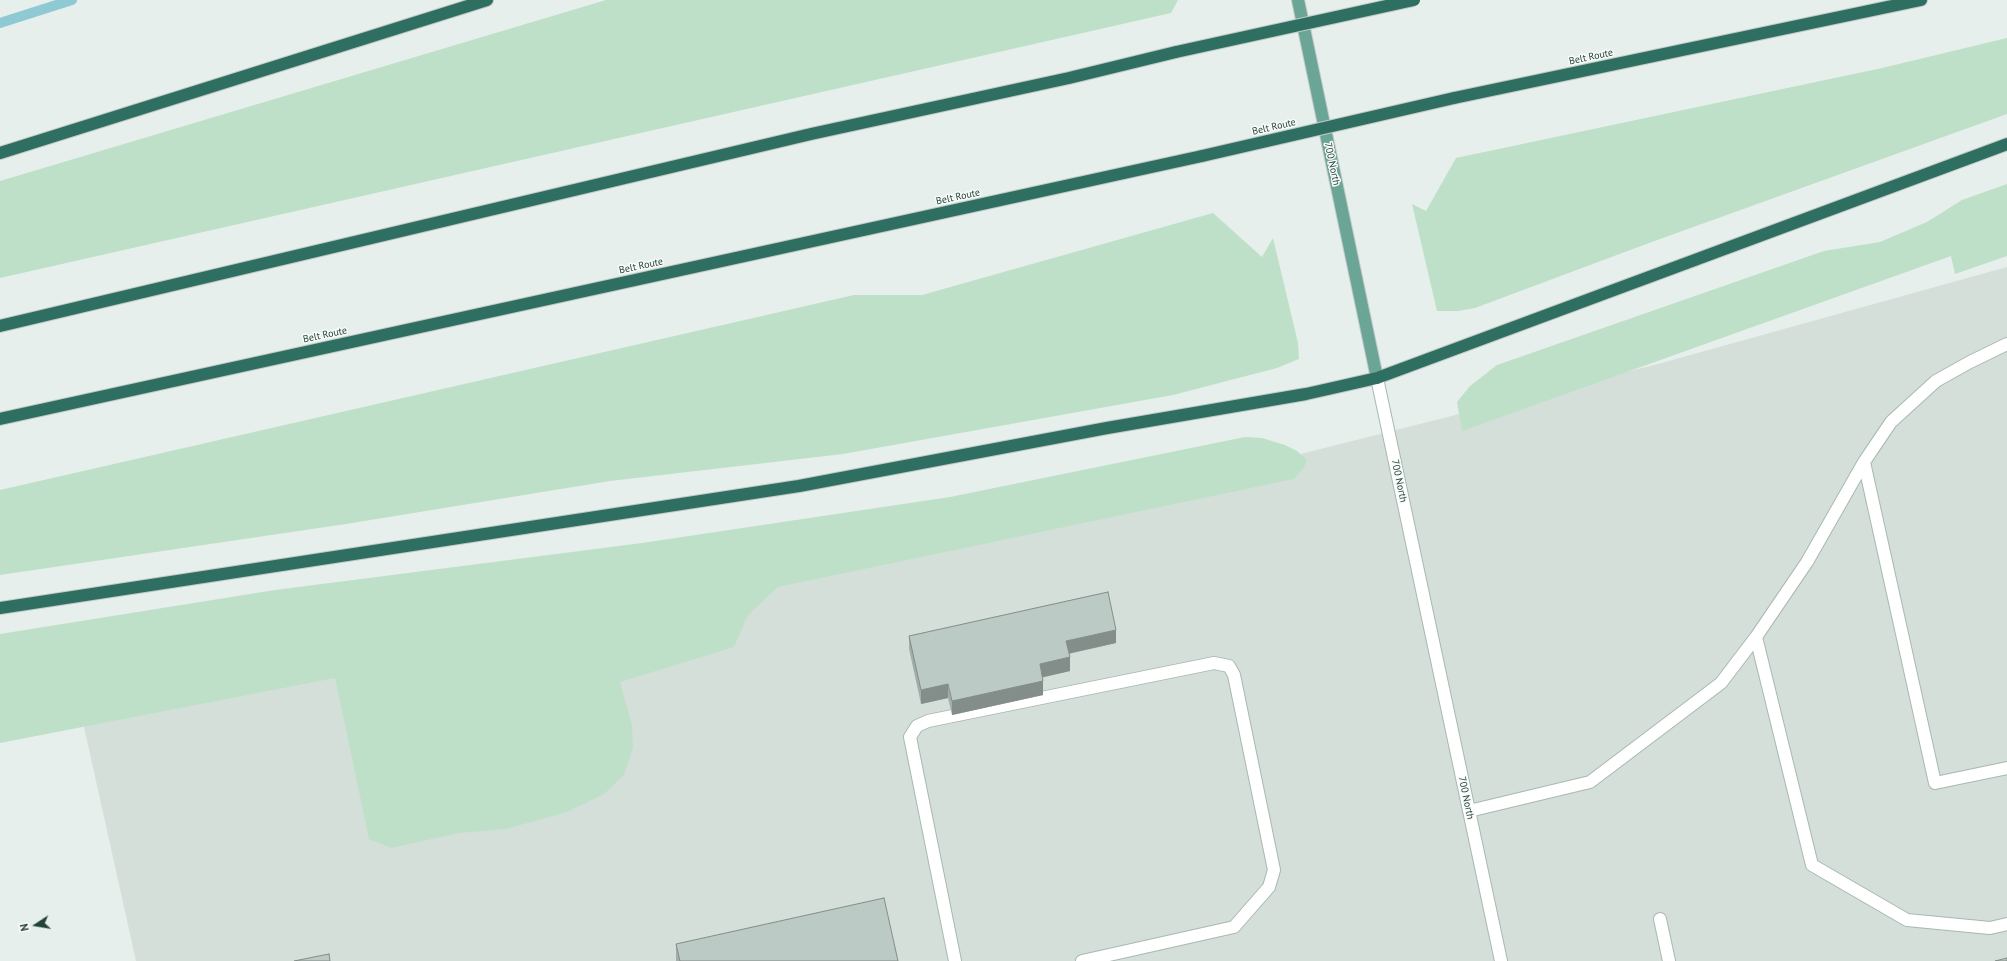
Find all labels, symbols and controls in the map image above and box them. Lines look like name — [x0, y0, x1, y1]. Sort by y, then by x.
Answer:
street label: Belt Route — [1568, 47, 1614, 67]
street label: Belt Route — [1251, 116, 1297, 138]
street label: 700 North — [1322, 141, 1342, 187]
street label: Belt Route — [935, 187, 981, 207]
street label: Belt Route — [618, 256, 664, 276]
street label: Belt Route — [302, 325, 348, 345]
street label: 700 North — [1389, 458, 1409, 504]
street label: 700 North — [1456, 775, 1476, 821]
north arrow — [16, 905, 56, 945]
text: N — [17, 923, 32, 932]

